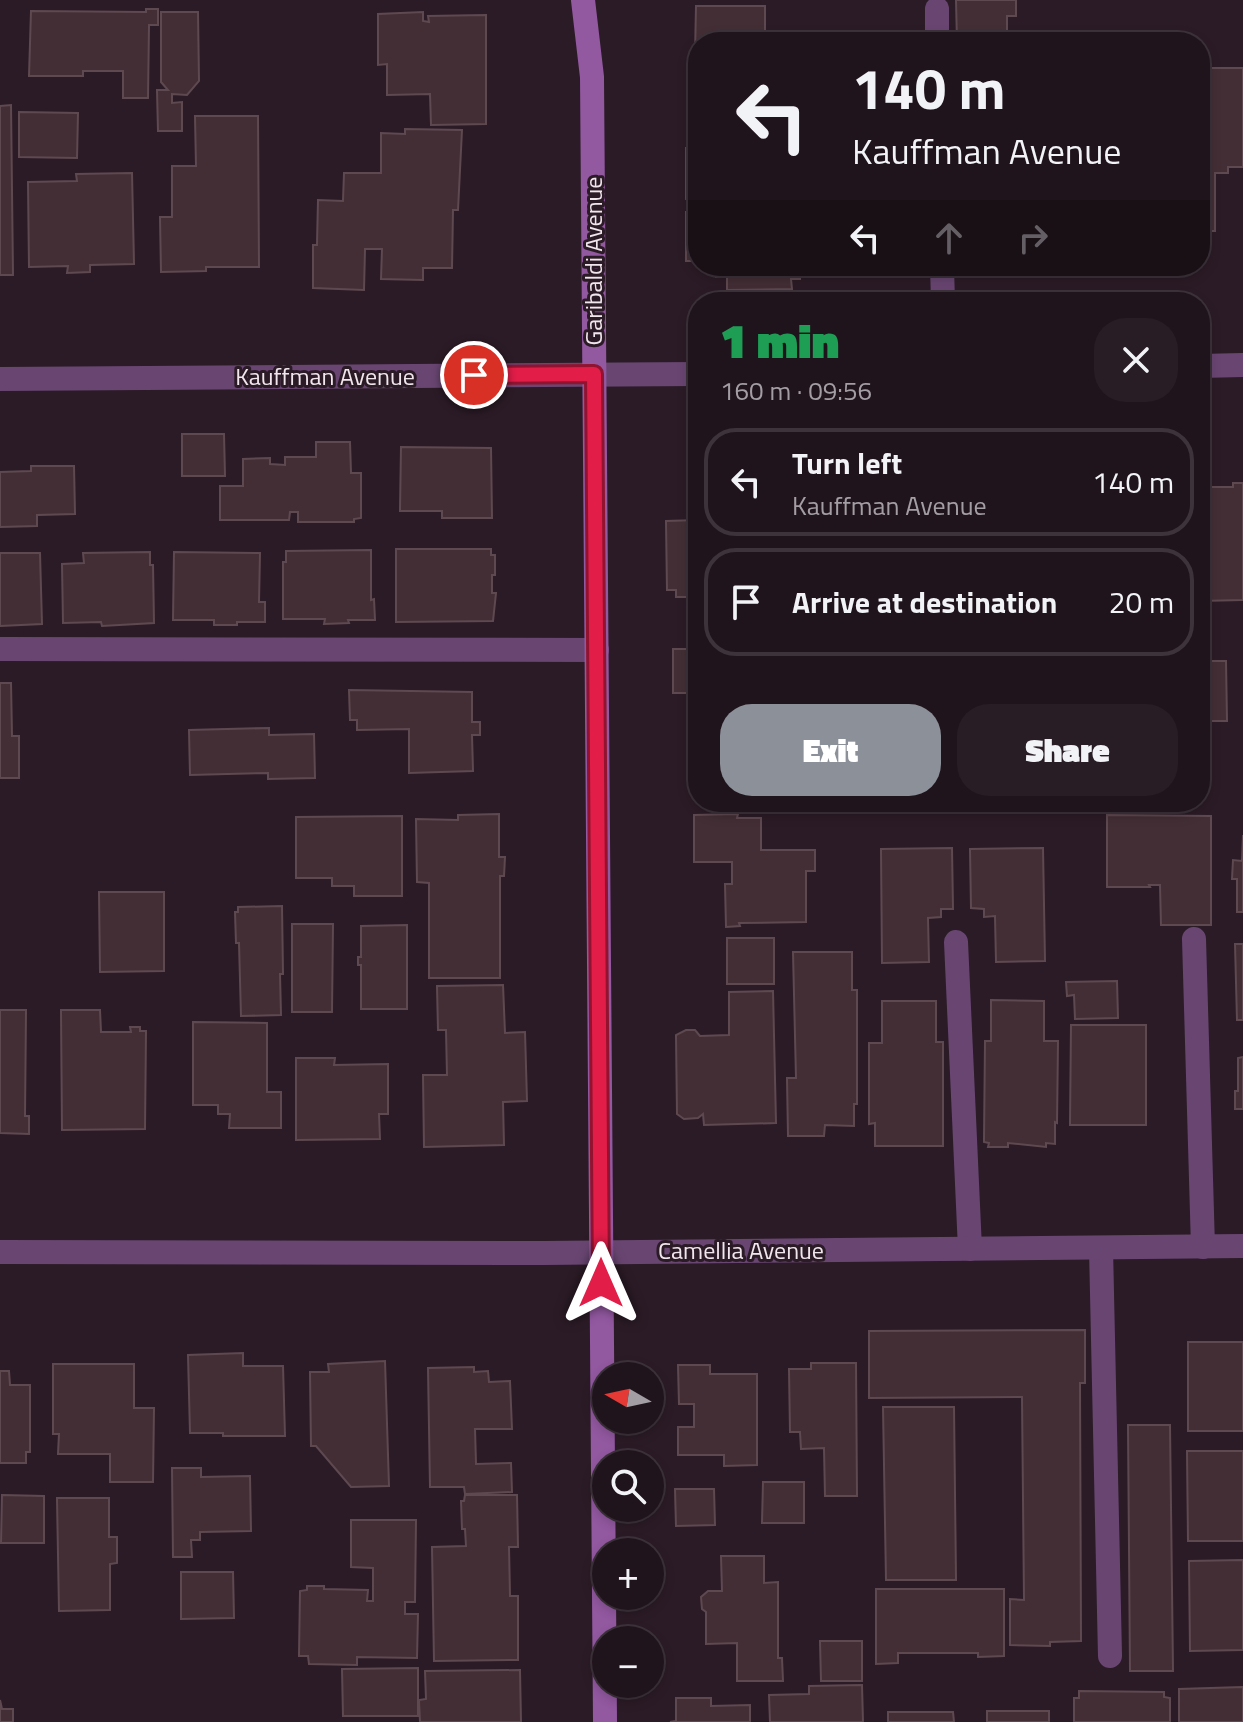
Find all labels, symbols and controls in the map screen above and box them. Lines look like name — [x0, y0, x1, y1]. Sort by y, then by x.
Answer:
text: 140 m — [852, 46, 1005, 131]
icon: left — [720, 64, 824, 168]
text: Kauffman Avenue — [852, 123, 1121, 178]
street label: Garibaldi Avenue — [575, 177, 611, 345]
icon: left — [843, 216, 887, 260]
icon: ahead — [927, 216, 971, 260]
icon: right — [1011, 216, 1055, 260]
text: 1 min — [720, 304, 839, 377]
button: close — [1094, 318, 1178, 402]
pin — [440, 341, 508, 409]
icon: arrive — [452, 353, 496, 397]
street label: Kauffman Avenue — [235, 358, 415, 394]
text: 160 m · 09:56 — [720, 371, 872, 410]
text: Turn left — [792, 440, 902, 486]
text: 140 m — [1092, 459, 1174, 505]
icon: left — [724, 460, 768, 504]
text: Kauffman Avenue — [792, 486, 987, 525]
text: Arrive at destination — [792, 579, 1057, 625]
text: 20 m — [1109, 579, 1174, 625]
icon: arrive — [724, 580, 768, 624]
button: Exit — [720, 704, 941, 796]
button: Share — [957, 704, 1178, 796]
street label: Camellia Avenue — [658, 1232, 824, 1268]
position arrow — [559, 1241, 643, 1325]
north arrow — [592, 1362, 664, 1434]
map controls — [592, 1362, 664, 1698]
button: search — [592, 1450, 664, 1522]
button: + — [592, 1538, 664, 1610]
button: − — [592, 1626, 664, 1698]

